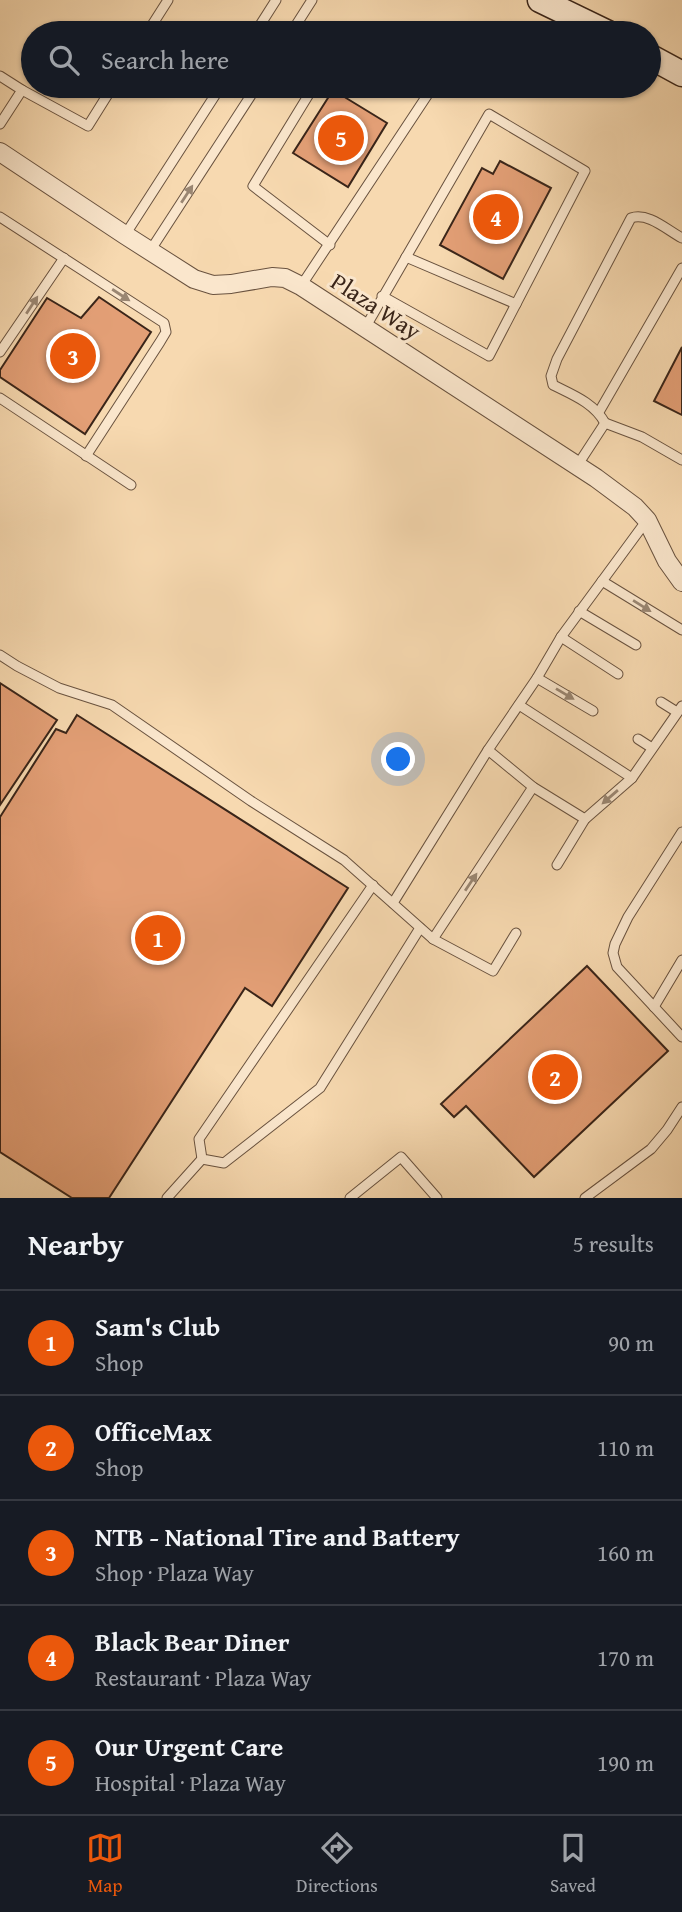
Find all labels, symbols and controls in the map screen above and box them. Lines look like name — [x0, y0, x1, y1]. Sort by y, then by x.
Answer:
search box — [21, 21, 661, 98]
text: Search here — [101, 40, 229, 79]
icon: search — [45, 41, 83, 79]
pin: 5 — [318, 112, 364, 164]
one-way arrow — [181, 184, 194, 203]
pin: 4 — [473, 191, 519, 243]
street label: Plaza Way — [324, 264, 428, 348]
one-way arrow — [112, 288, 130, 302]
one-way arrow — [25, 295, 38, 315]
pin: 3 — [50, 330, 96, 382]
one-way arrow — [632, 599, 651, 612]
one-way arrow — [556, 688, 575, 701]
your location — [381, 742, 415, 776]
one-way arrow — [601, 789, 619, 805]
one-way arrow — [464, 872, 477, 892]
pin: 1 — [135, 912, 181, 964]
pin: 2 — [532, 1051, 578, 1103]
text: Nearby — [28, 1222, 124, 1266]
text: 5 results — [573, 1227, 654, 1260]
text: Sam's Club — [95, 1307, 220, 1346]
text: 1 — [45, 1326, 57, 1359]
text: 90 m — [608, 1326, 654, 1359]
text: Shop — [95, 1346, 143, 1379]
text: OfficeMax — [95, 1412, 212, 1451]
text: 2 — [45, 1431, 57, 1464]
text: 110 m — [597, 1431, 654, 1464]
text: Shop — [95, 1451, 143, 1484]
text: NTB - National Tire and Battery — [95, 1517, 459, 1556]
text: 3 — [45, 1536, 57, 1569]
text: 160 m — [597, 1536, 654, 1569]
text: Shop · Plaza Way — [95, 1556, 254, 1589]
text: Black Bear Diner — [95, 1622, 290, 1661]
text: 4 — [45, 1641, 57, 1674]
text: 170 m — [597, 1641, 654, 1674]
text: Restaurant · Plaza Way — [95, 1661, 311, 1694]
text: Our Urgent Care — [95, 1727, 283, 1766]
text: 5 — [45, 1746, 57, 1779]
text: 190 m — [597, 1746, 654, 1779]
text: Hospital · Plaza Way — [95, 1766, 286, 1799]
tab: Map — [86, 1829, 124, 1899]
tab: Directions — [296, 1829, 378, 1899]
tab: Saved — [550, 1829, 596, 1899]

